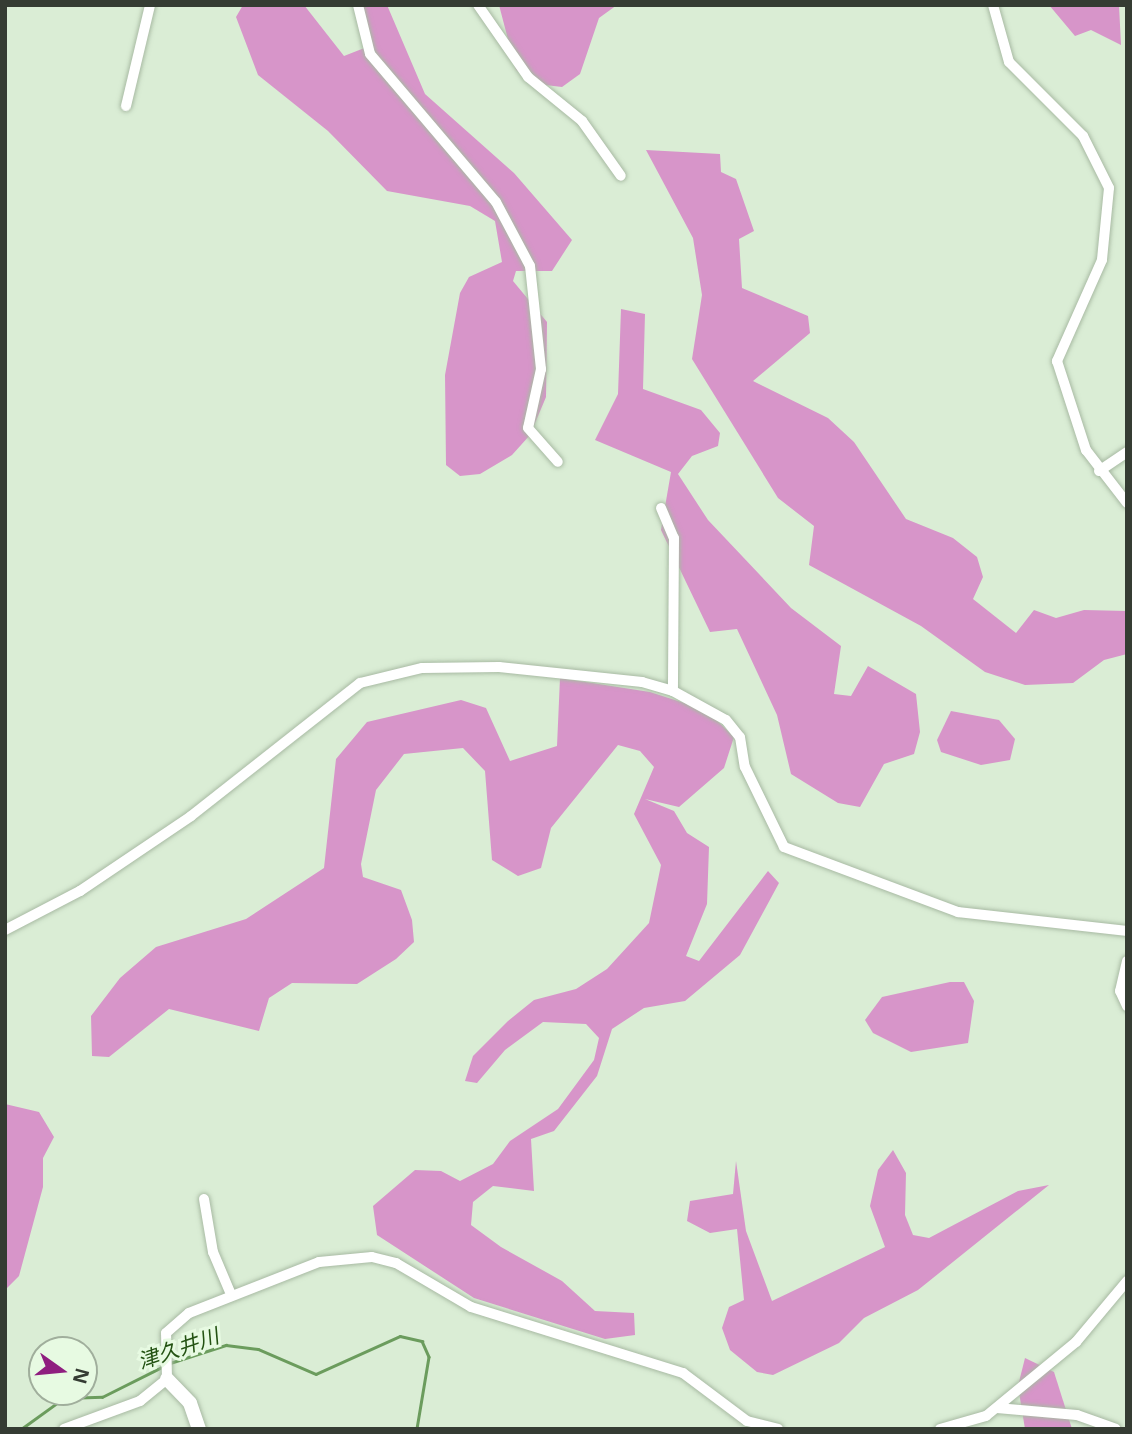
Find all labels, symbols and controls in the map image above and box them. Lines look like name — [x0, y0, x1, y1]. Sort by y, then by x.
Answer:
water label: 津久井川 — [134, 1322, 222, 1374]
north arrow — [28, 1336, 98, 1406]
text: N — [67, 1365, 96, 1387]

